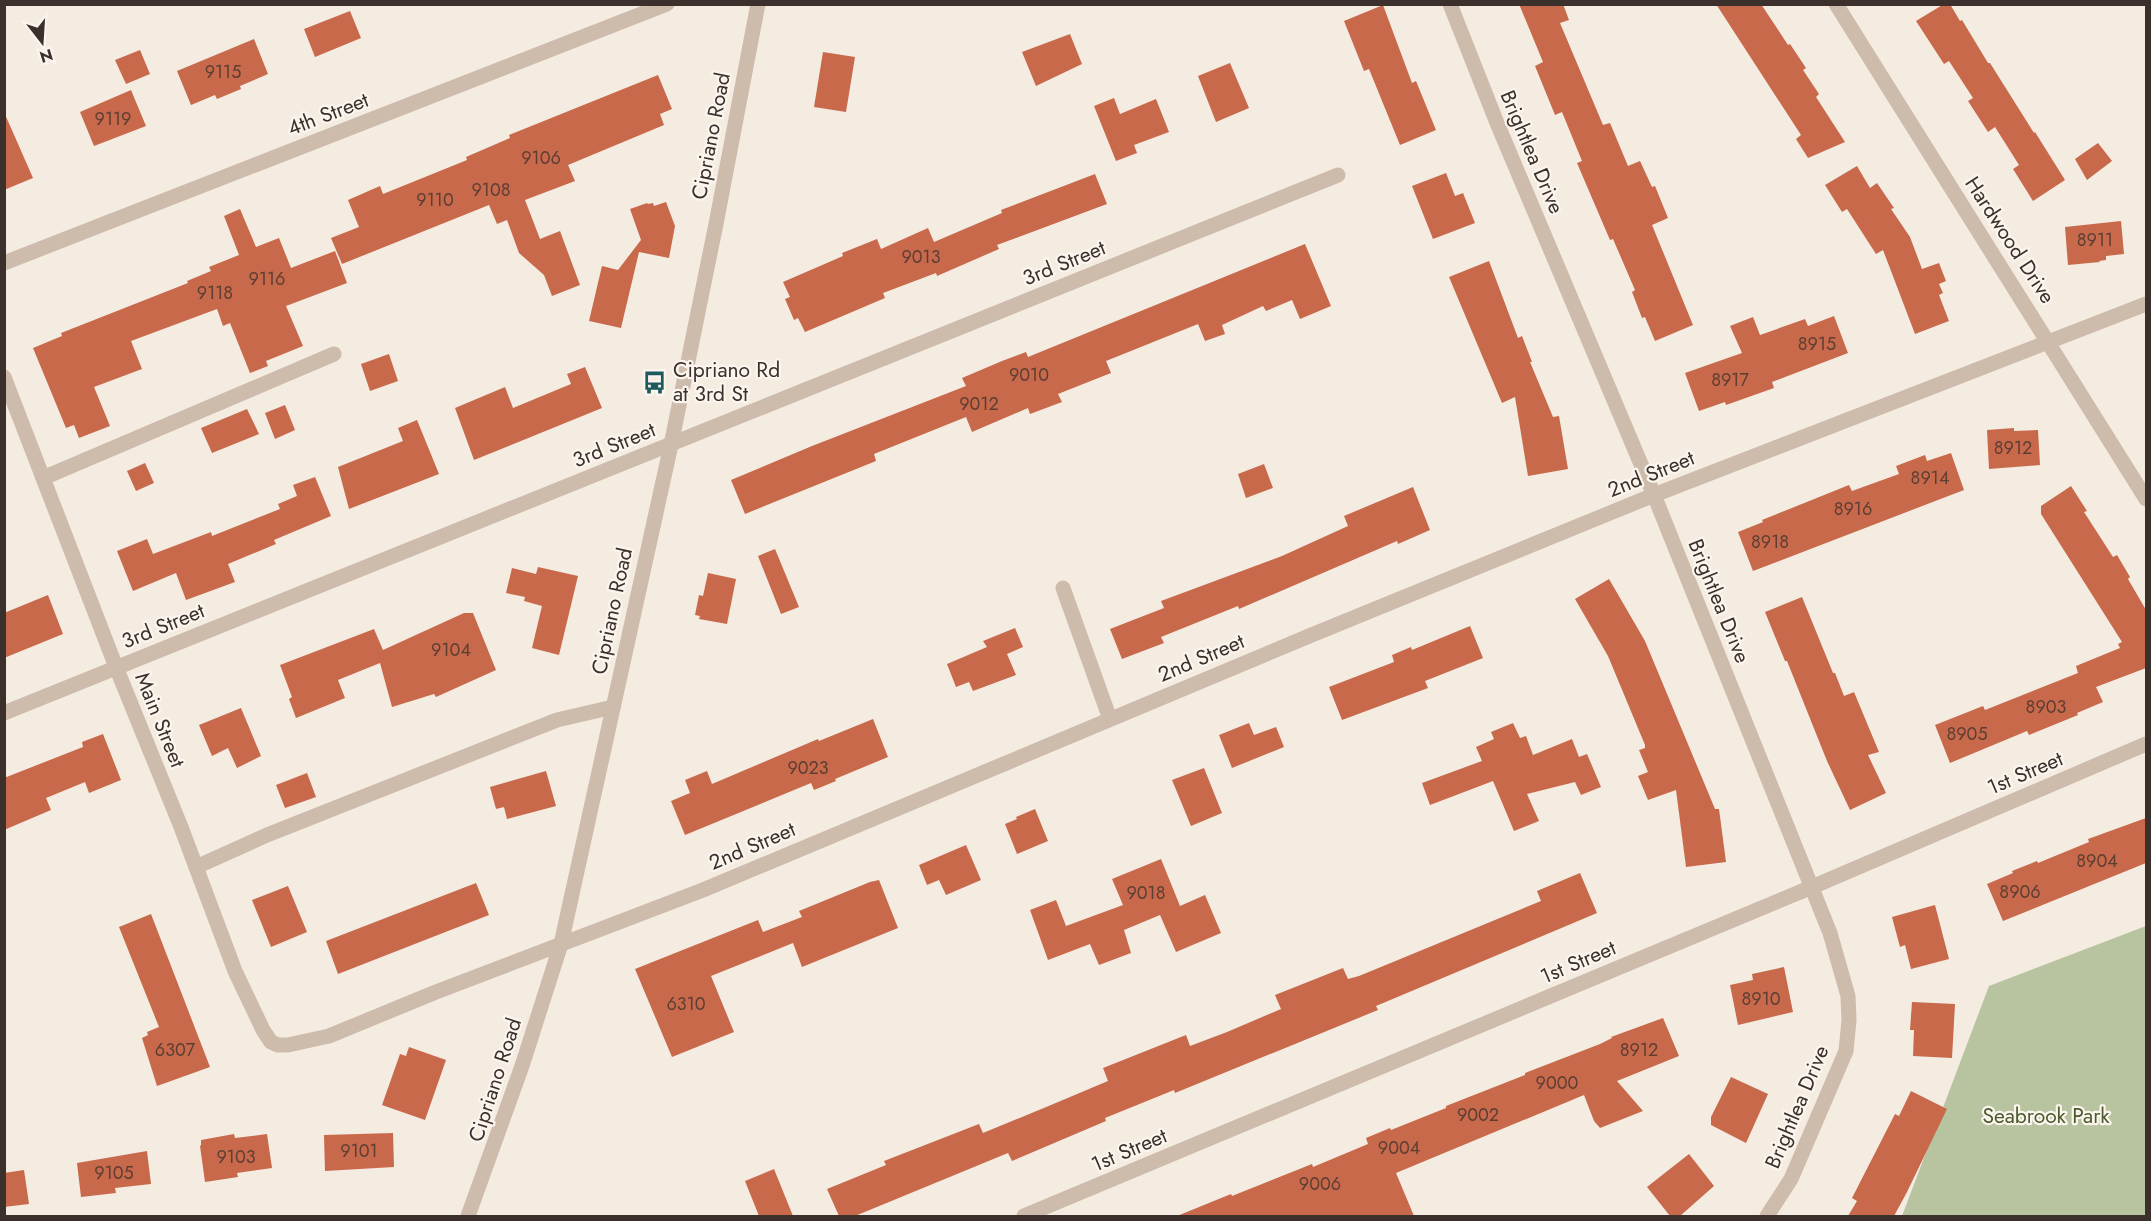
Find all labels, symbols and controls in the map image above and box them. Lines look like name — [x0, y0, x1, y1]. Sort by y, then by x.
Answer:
north arrow — [12, 12, 72, 72]
text: N — [37, 43, 56, 69]
house number: 9115 — [205, 59, 241, 85]
street label: Cipriano Road — [684, 70, 738, 202]
street label: 4th Street — [283, 85, 373, 143]
street label: Brightlea Drive — [1493, 86, 1571, 218]
house number: 9119 — [95, 106, 131, 132]
house number: 9106 — [521, 145, 561, 171]
street label: Hardwood Drive — [1958, 171, 2062, 310]
house number: 9108 — [471, 177, 511, 203]
house number: 9110 — [416, 187, 454, 213]
house number: 8911 — [2077, 227, 2113, 253]
street label: 3rd Street — [1018, 233, 1110, 293]
house number: 9013 — [901, 244, 941, 270]
house number: 9116 — [249, 266, 285, 292]
house number: 9118 — [197, 280, 233, 306]
house number: 8915 — [1798, 331, 1836, 357]
place label: Cipriano Rd at 3rd St — [673, 355, 780, 409]
house number: 9010 — [1009, 362, 1049, 388]
house number: 8917 — [1711, 367, 1749, 393]
bus stop icon: Cipriano Rd at 3rd St — [642, 369, 668, 395]
house number: 9012 — [959, 391, 999, 417]
street label: 3rd Street — [568, 415, 660, 475]
house number: 8912 — [1994, 435, 2032, 461]
street label: 2nd Street — [1603, 443, 1699, 505]
house number: 8914 — [1911, 465, 1949, 491]
house number: 8916 — [1834, 496, 1872, 522]
house number: 8918 — [1751, 529, 1789, 555]
street label: Brightlea Drive — [1681, 535, 1758, 668]
street label: Cipriano Road — [584, 545, 640, 677]
street label: 3rd Street — [117, 596, 209, 656]
street label: 2nd Street — [1153, 626, 1249, 690]
house number: 9104 — [431, 637, 471, 663]
street label: Main Street — [127, 668, 193, 772]
house number: 8903 — [2026, 694, 2067, 720]
house number: 8905 — [1946, 721, 1988, 747]
street label: 1st Street — [1983, 744, 2067, 802]
house number: 9023 — [787, 755, 829, 781]
street label: 2nd Street — [704, 814, 800, 878]
house number: 8904 — [2076, 848, 2118, 874]
house number: 8906 — [1999, 879, 2041, 905]
house number: 9018 — [1126, 880, 1166, 906]
street label: 1st Street — [1536, 933, 1620, 991]
house number: 8910 — [1741, 986, 1781, 1012]
house number: 6310 — [666, 991, 706, 1017]
street label: Cipriano Road — [461, 1014, 529, 1146]
house number: 6307 — [155, 1037, 196, 1063]
house number: 8912 — [1620, 1037, 1658, 1063]
street label: Brightlea Drive — [1758, 1041, 1836, 1173]
house number: 9000 — [1536, 1070, 1579, 1096]
park label: Seabrook Park — [1982, 1101, 2110, 1131]
house number: 9002 — [1457, 1102, 1499, 1128]
street label: 1st Street — [1087, 1121, 1171, 1179]
house number: 9004 — [1378, 1135, 1420, 1161]
house number: 9101 — [340, 1138, 378, 1164]
house number: 9103 — [216, 1144, 256, 1170]
house number: 9105 — [94, 1160, 134, 1186]
house number: 9006 — [1299, 1171, 1341, 1197]

